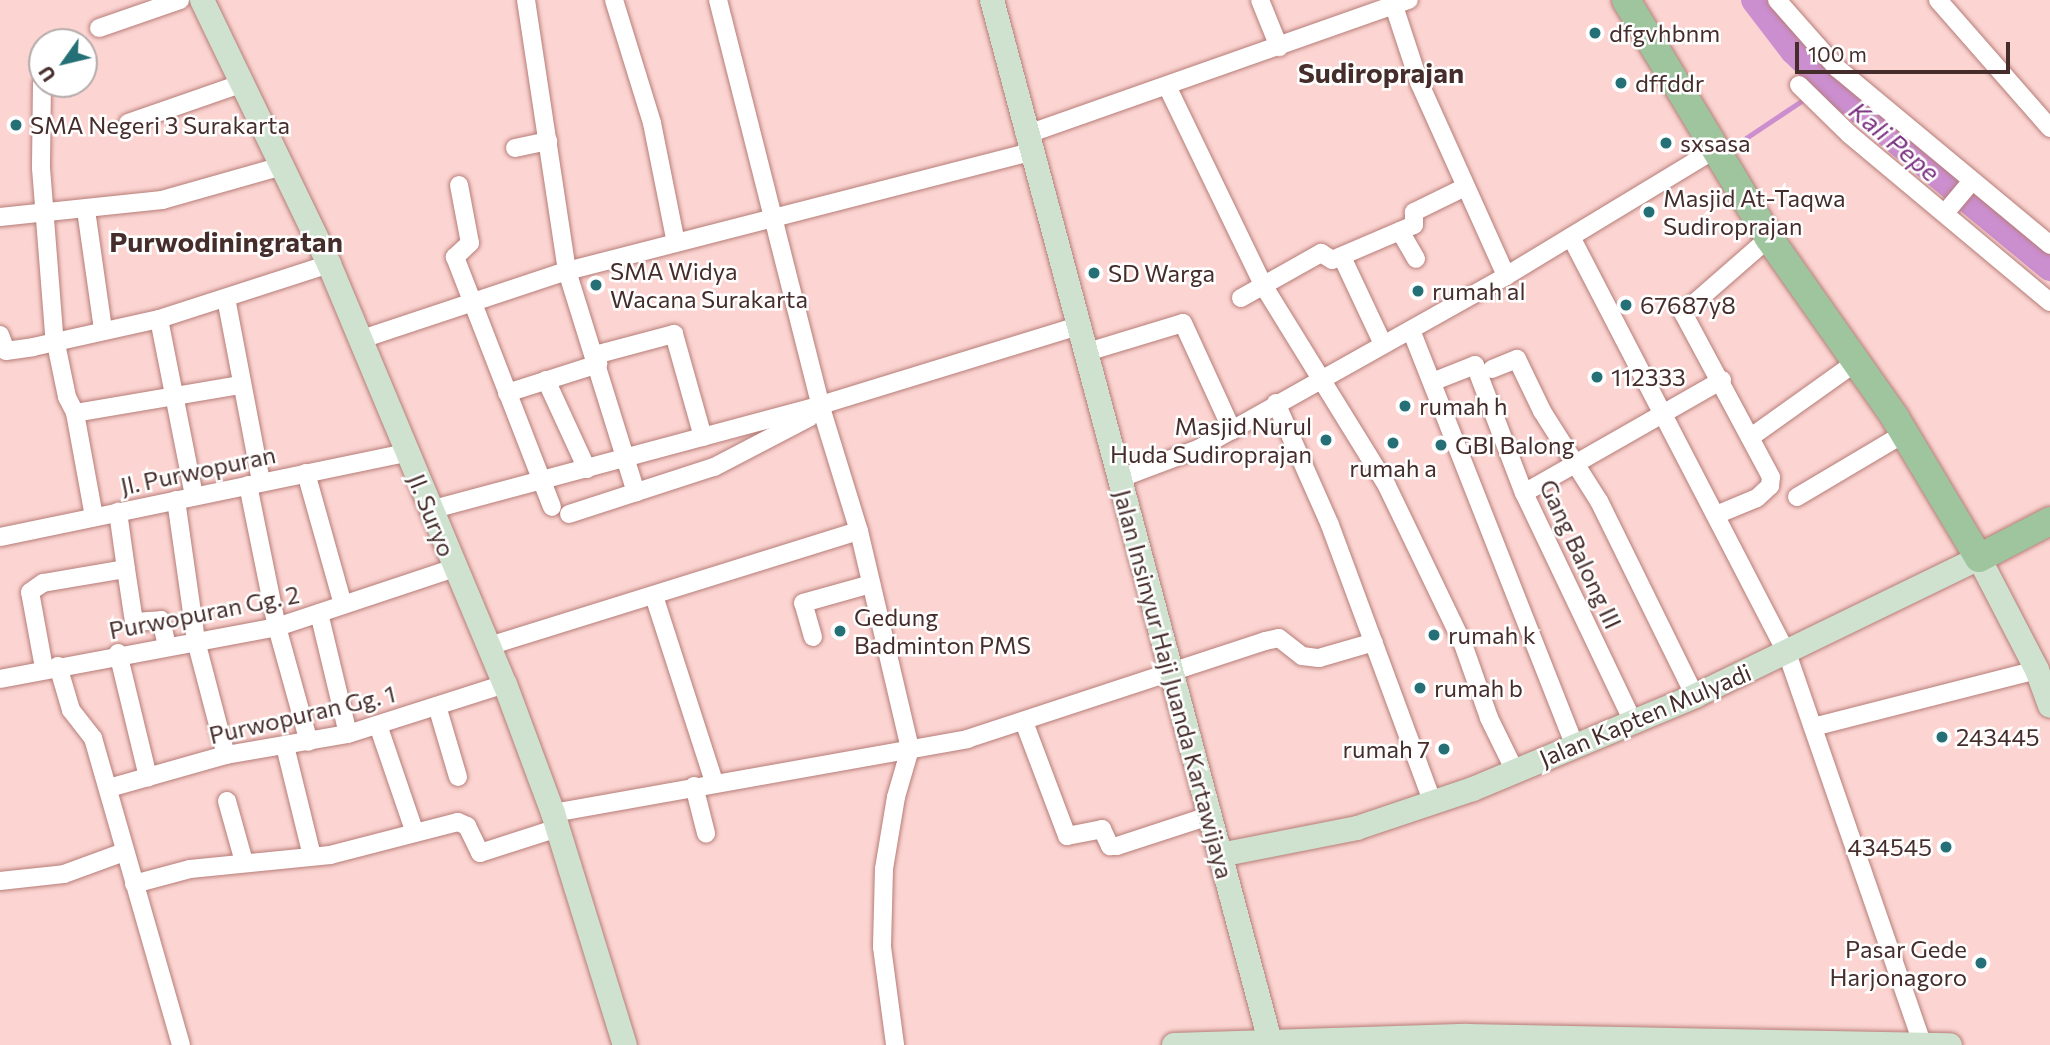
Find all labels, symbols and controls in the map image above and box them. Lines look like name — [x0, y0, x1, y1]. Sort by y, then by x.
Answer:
place label: dfgvhbnm — [1609, 19, 1720, 47]
marker: dfgvhbnm — [1587, 25, 1603, 41]
north arrow — [28, 28, 98, 98]
scale bar — [1798, 28, 2013, 72]
text: 100 m — [1808, 41, 1867, 66]
district label: Sudiroprajan — [1298, 55, 1464, 89]
text: U — [33, 62, 60, 86]
place label: dffddr — [1635, 69, 1704, 97]
marker: dffddr — [1613, 75, 1629, 91]
water label: Kali Pepe — [1844, 94, 1946, 188]
place label: SMA Negeri 3 Surakarta — [30, 111, 290, 139]
marker: SMA Negeri 3 Surakarta — [8, 117, 24, 133]
place label: sxsasa — [1680, 129, 1751, 157]
marker: sxsasa — [1658, 135, 1674, 151]
place label: Masjid At-Taqwa Sudiroprajan — [1663, 184, 1846, 240]
marker: Masjid At-Taqwa Sudiroprajan — [1641, 204, 1657, 220]
district label: Purwodiningratan — [109, 224, 343, 258]
place label: SMA Widya Wacana Surakarta — [610, 257, 808, 313]
place label: SD Warga — [1108, 259, 1215, 287]
marker: SD Warga — [1086, 265, 1102, 281]
marker: SMA Widya Wacana Surakarta — [588, 277, 604, 293]
place label: rumah al — [1432, 277, 1525, 305]
marker: rumah al — [1410, 283, 1426, 299]
place label: 67687y8 — [1640, 291, 1736, 319]
marker: 67687y8 — [1618, 297, 1634, 313]
place label: 112333 — [1611, 363, 1686, 391]
marker: 112333 — [1589, 369, 1605, 385]
place label: rumah h — [1419, 392, 1508, 420]
marker: rumah h — [1397, 398, 1413, 414]
place label: Masjid Nurul Huda Sudiroprajan — [1110, 412, 1312, 468]
place label: GBI Balong — [1455, 431, 1575, 459]
marker: Masjid Nurul Huda Sudiroprajan — [1318, 432, 1334, 448]
marker: rumah a — [1385, 435, 1401, 451]
marker: GBI Balong — [1433, 437, 1449, 453]
street label: Jl. Purwopuran — [118, 440, 278, 500]
place label: rumah a — [1349, 454, 1437, 482]
street label: Jl. Suryo — [402, 469, 462, 561]
street label: Gang Balong III — [1534, 475, 1628, 633]
street label: Jalan Insinyur Haji Juanda Kartawijaya — [1108, 486, 1240, 882]
street label: Purwopuran Gg. 2 — [106, 579, 302, 645]
place label: Gedung Badminton PMS — [854, 603, 1031, 659]
place label: rumah k — [1448, 621, 1536, 649]
marker: Gedung Badminton PMS — [832, 623, 848, 639]
marker: rumah k — [1426, 627, 1442, 643]
street label: Jalan Kapten Mulyadi — [1535, 657, 1755, 773]
place label: rumah b — [1434, 674, 1523, 702]
street label: Purwopuran Gg. 1 — [206, 679, 398, 749]
marker: rumah b — [1412, 680, 1428, 696]
place label: 243445 — [1956, 723, 2040, 751]
marker: 243445 — [1934, 729, 1950, 745]
place label: rumah 7 — [1342, 735, 1430, 763]
marker: rumah 7 — [1436, 741, 1452, 757]
place label: 434545 — [1848, 833, 1932, 861]
marker: 434545 — [1938, 839, 1954, 855]
place label: Pasar Gede Harjonagoro — [1829, 935, 1967, 991]
marker: Pasar Gede Harjonagoro — [1973, 955, 1989, 971]

